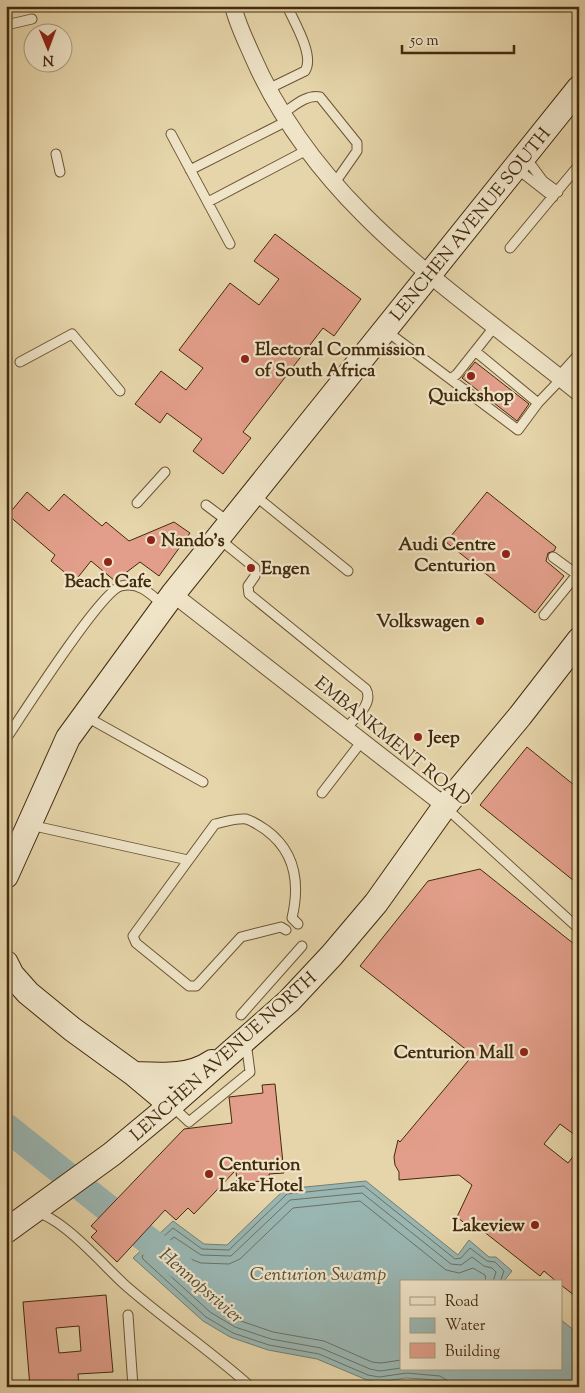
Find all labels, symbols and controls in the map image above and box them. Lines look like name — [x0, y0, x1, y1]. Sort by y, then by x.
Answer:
north arrow — [22, 22, 72, 72]
scale bar — [402, 22, 515, 54]
text: 50 m — [409, 31, 439, 52]
text: N — [42, 49, 54, 69]
street label: LENCHEN AVENUE SOUTH — [385, 123, 558, 328]
place label: Electoral Commission of South Africa — [255, 338, 426, 385]
marker: Electoral Commission of South Africa — [239, 353, 251, 365]
marker: Quickshop — [465, 370, 477, 382]
place label: Quickshop — [428, 384, 514, 410]
place label: Nando's — [161, 529, 225, 555]
place label: Audi Centre Centurion — [398, 533, 497, 580]
marker: Nando's — [145, 534, 157, 546]
marker: Audi Centre Centurion — [500, 548, 512, 560]
marker: Beach Cafe — [102, 556, 114, 568]
place label: Engen — [261, 557, 310, 583]
marker: Engen — [245, 562, 257, 574]
place label: Beach Cafe — [64, 570, 152, 596]
place label: Volkswagen — [376, 610, 470, 636]
marker: Volkswagen — [474, 615, 486, 627]
street label: EMBANKMENT ROAD — [308, 671, 475, 814]
place label: Jeep — [426, 726, 460, 752]
marker: Jeep — [412, 731, 424, 743]
street label: LENCHEN AVENUE NORTH — [125, 966, 323, 1148]
place label: Centurion Mall — [394, 1041, 515, 1067]
marker: Centurion Mall — [518, 1046, 530, 1058]
place label: Centurion Lake Hotel — [219, 1153, 304, 1200]
marker: Centurion Lake Hotel — [203, 1168, 215, 1180]
place label: Lakeview — [452, 1214, 526, 1240]
marker: Lakeview — [529, 1219, 541, 1231]
water label: Hennopsrivier — [152, 1243, 249, 1331]
water label: Centurion Swamp — [250, 1262, 386, 1289]
legend — [400, 1280, 562, 1370]
text: Road — [445, 1292, 479, 1313]
text: Water — [445, 1316, 486, 1337]
text: Building — [445, 1342, 500, 1363]

